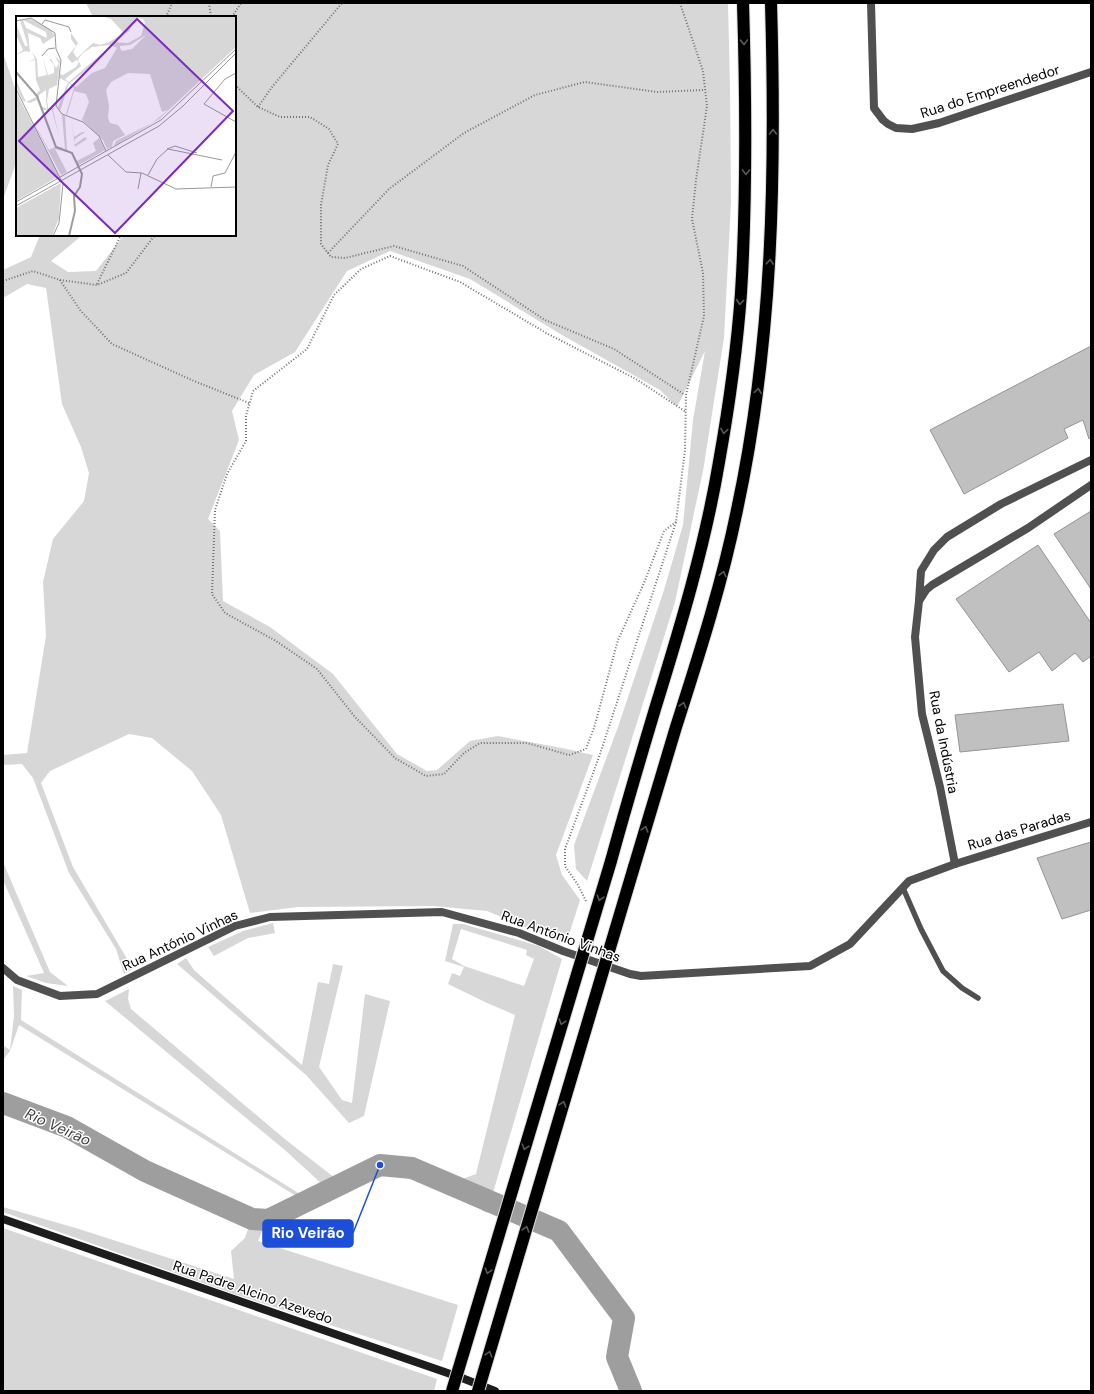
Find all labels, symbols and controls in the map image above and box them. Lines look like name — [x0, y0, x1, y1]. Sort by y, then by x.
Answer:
inset map — [16, 16, 236, 236]
one-way arrow — [740, 39, 749, 45]
street label: Rua do Empreendedor — [918, 60, 1062, 122]
one-way arrow — [769, 129, 777, 135]
one-way arrow — [741, 169, 750, 175]
one-way arrow — [765, 259, 774, 265]
one-way arrow — [736, 299, 745, 305]
one-way arrow — [753, 388, 762, 394]
one-way arrow — [720, 428, 729, 434]
one-way arrow — [718, 571, 726, 577]
street label: Rua da Indústria — [925, 689, 963, 795]
one-way arrow — [678, 702, 687, 709]
street label: Rua das Paradas — [965, 806, 1073, 854]
one-way arrow — [640, 826, 649, 833]
one-way arrow — [596, 894, 605, 901]
street label: Rua António Vinhas — [119, 905, 241, 975]
street label: Rua António Vinhas — [499, 906, 623, 966]
one-way arrow — [558, 1019, 567, 1026]
one-way arrow — [558, 1101, 567, 1108]
water label: Rio Veirão — [22, 1104, 94, 1150]
one-way arrow — [521, 1143, 530, 1150]
callout: Rio Veirão — [263, 1220, 353, 1247]
text: Rio Veirão — [271, 1223, 345, 1243]
one-way arrow — [521, 1226, 530, 1233]
street label: Rua Padre Alcino Azevedo — [171, 1256, 335, 1328]
one-way arrow — [484, 1268, 493, 1275]
one-way arrow — [484, 1350, 493, 1357]

